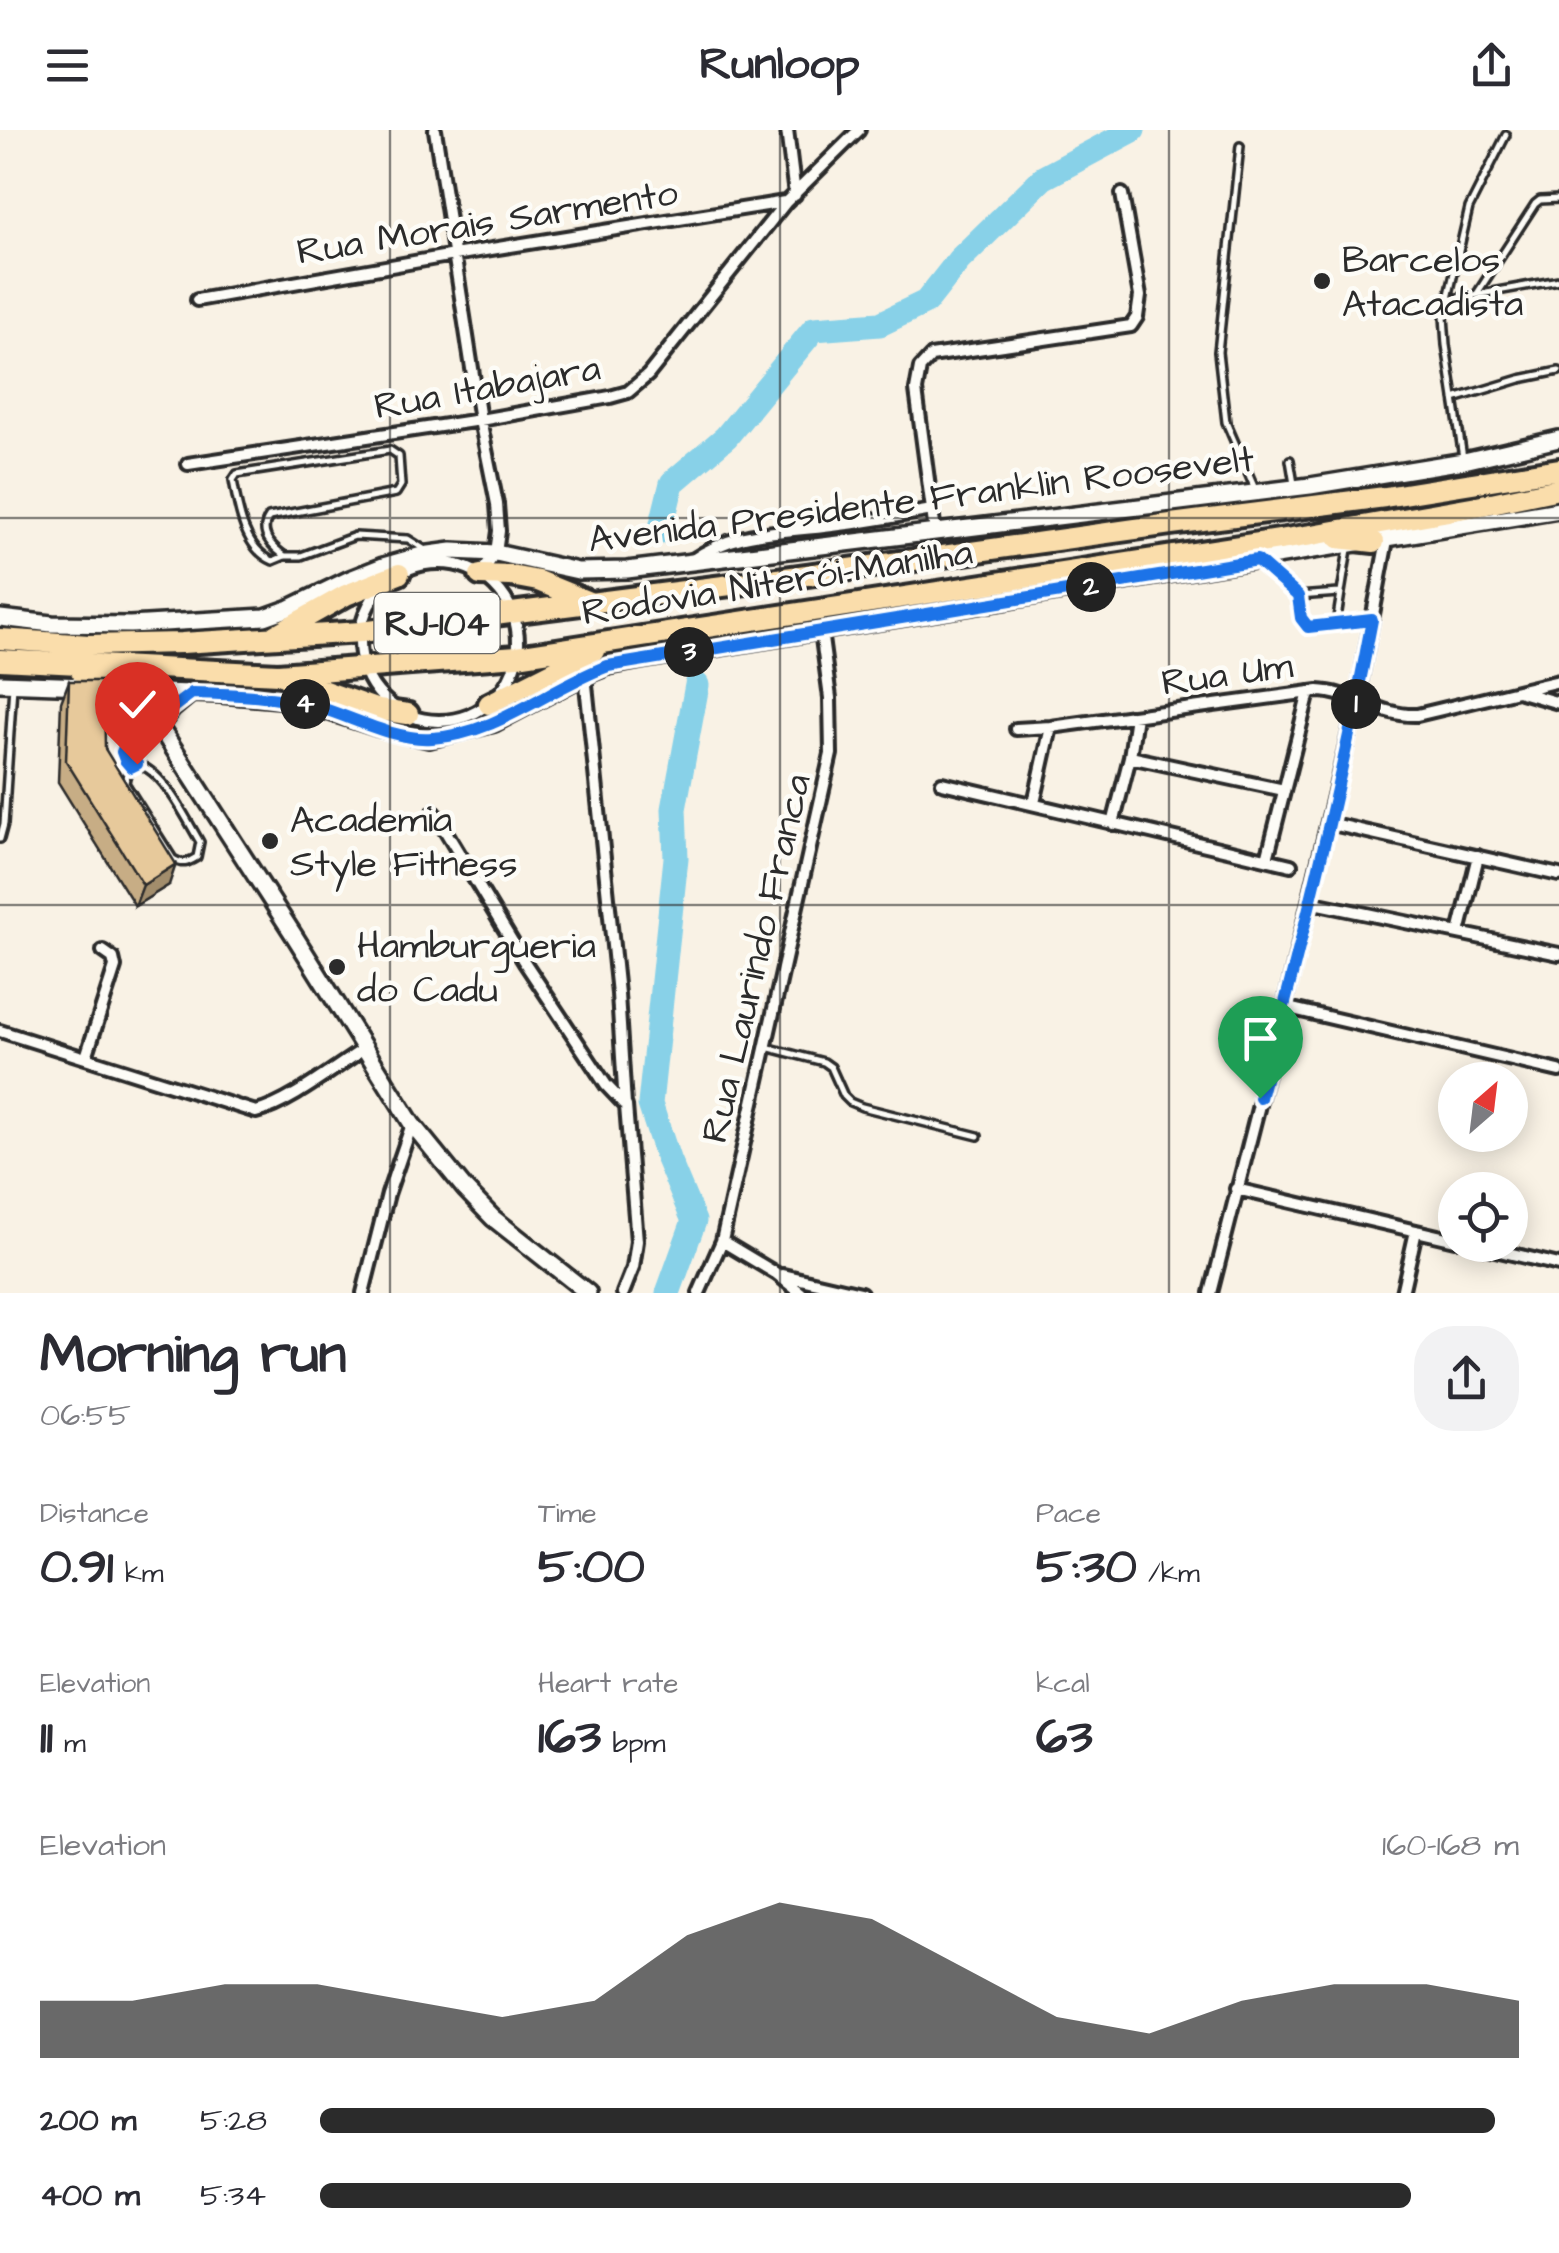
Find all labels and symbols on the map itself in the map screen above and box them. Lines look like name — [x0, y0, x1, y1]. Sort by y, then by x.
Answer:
street label: Rua Morais Sarmento — [293, 167, 681, 279]
place label: Barcelos Atacadista — [1342, 235, 1523, 331]
marker: Barcelos Atacadista — [1311, 270, 1333, 292]
street label: Rua Itabajara — [370, 343, 604, 433]
street label: Avenida Presidente Franklin Roosevelt — [586, 433, 1257, 567]
street label: Rodovia Niterói-Manilha — [578, 526, 976, 640]
pin: 2 — [1066, 562, 1116, 612]
road number: RJ-104 — [374, 593, 500, 653]
pin: 3 — [664, 627, 714, 677]
street label: Rua Um — [1158, 640, 1297, 710]
pin — [95, 662, 180, 765]
pin: 4 — [280, 679, 330, 729]
pin: 1 — [1331, 679, 1381, 729]
street label: Rua Laurindo Franca — [689, 769, 825, 1148]
place label: Academia Style Fitness — [290, 795, 518, 892]
marker: Academia Style Fitness — [259, 830, 281, 852]
place label: Hamburgueria do Cadu — [357, 921, 596, 1017]
marker: Hamburgueria do Cadu — [326, 956, 348, 978]
pin — [1218, 996, 1303, 1099]
north arrow — [1438, 1062, 1528, 1152]

